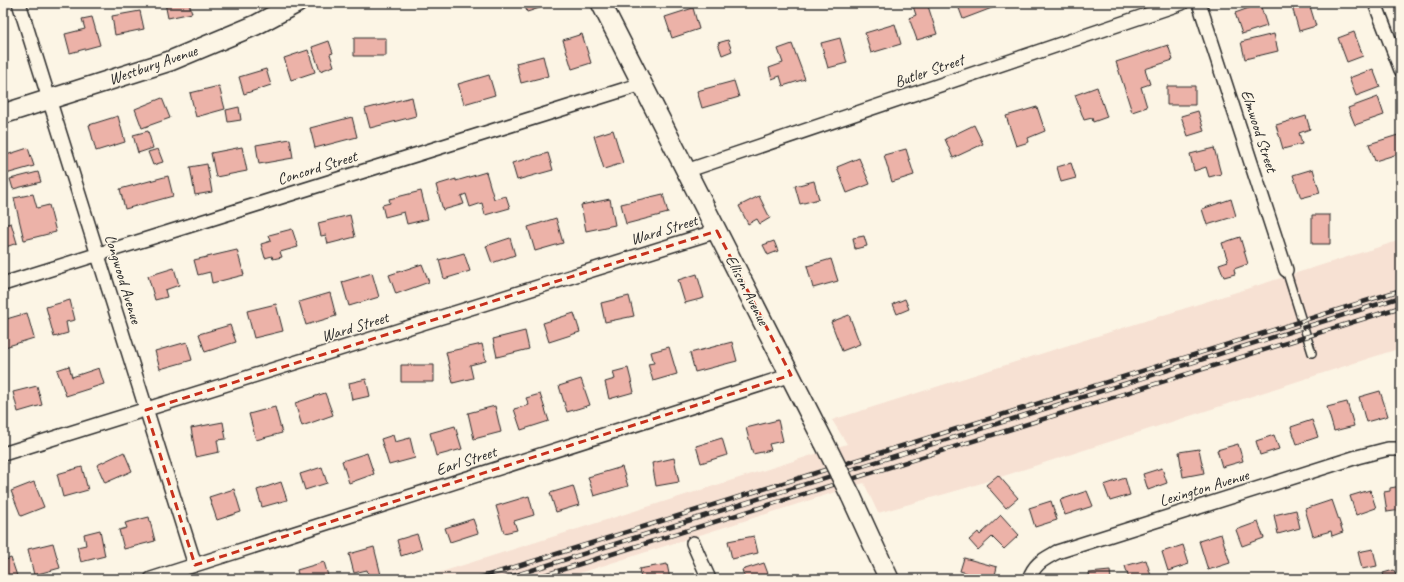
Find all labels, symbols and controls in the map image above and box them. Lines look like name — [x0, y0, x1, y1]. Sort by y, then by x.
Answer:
street label: Westbury Avenue — [106, 40, 202, 89]
street label: Butler Street — [892, 49, 969, 92]
street label: Elmwood Street — [1236, 87, 1282, 176]
street label: Concord Street — [275, 146, 361, 190]
street label: Ward Street — [628, 210, 702, 250]
street label: Longwood Avenue — [100, 232, 147, 328]
street label: Ellison Avenue — [721, 252, 774, 330]
street label: Ward Street — [319, 307, 393, 347]
street label: Earl Street — [433, 441, 500, 480]
street label: Lexington Avenue — [1157, 464, 1253, 511]

